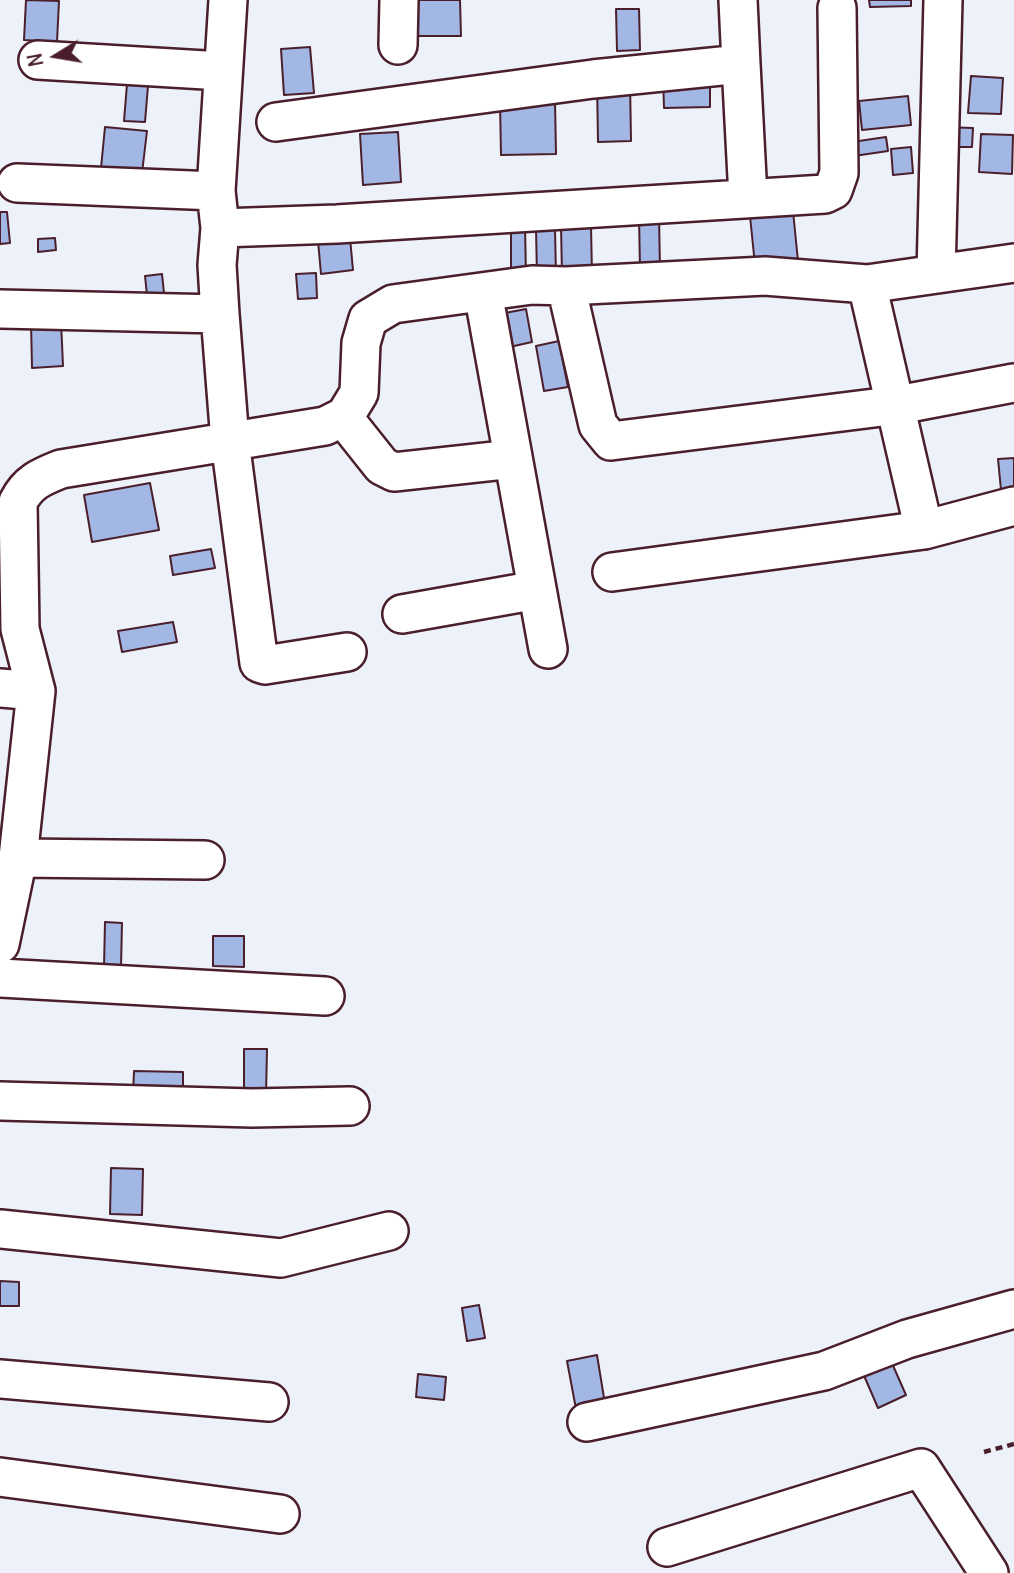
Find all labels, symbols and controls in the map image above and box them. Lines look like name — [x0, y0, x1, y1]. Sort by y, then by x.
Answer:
north arrow — [21, 21, 91, 91]
text: N — [22, 51, 48, 69]

